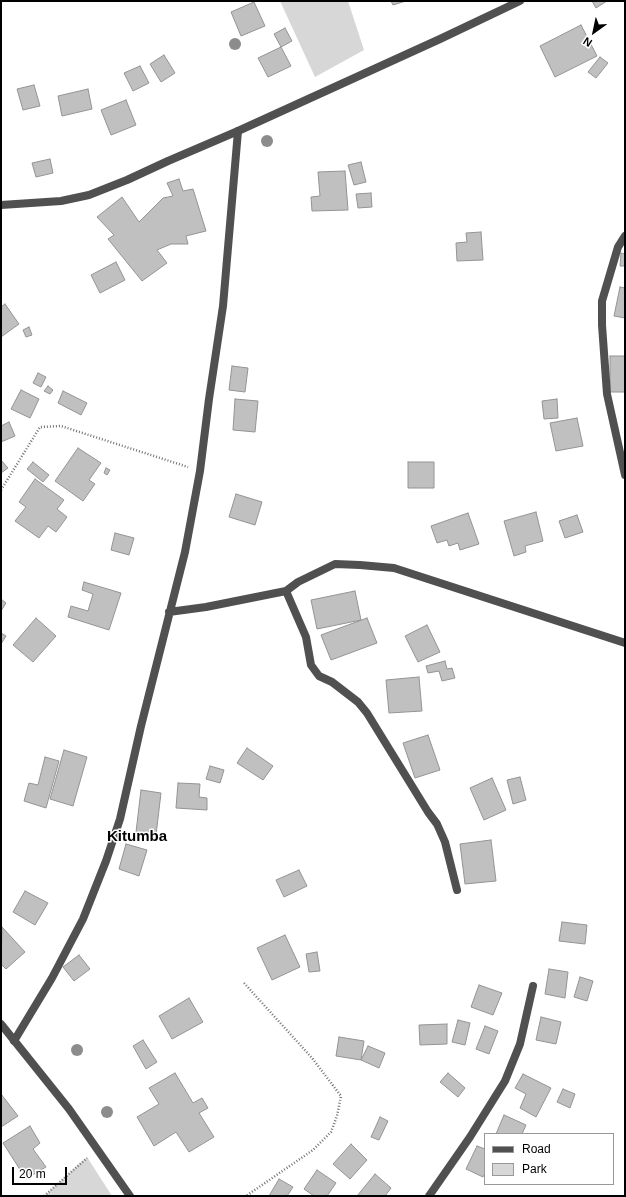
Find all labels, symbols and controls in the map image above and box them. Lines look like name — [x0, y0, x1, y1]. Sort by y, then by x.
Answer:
north arrow — [574, 12, 614, 52]
text: N — [581, 35, 594, 49]
district label: Kitumba — [107, 828, 167, 846]
legend — [484, 1133, 614, 1185]
text: Road — [522, 1142, 551, 1156]
scale bar — [14, 1159, 69, 1185]
text: Park — [522, 1162, 547, 1176]
text: 20 m — [19, 1167, 46, 1181]

